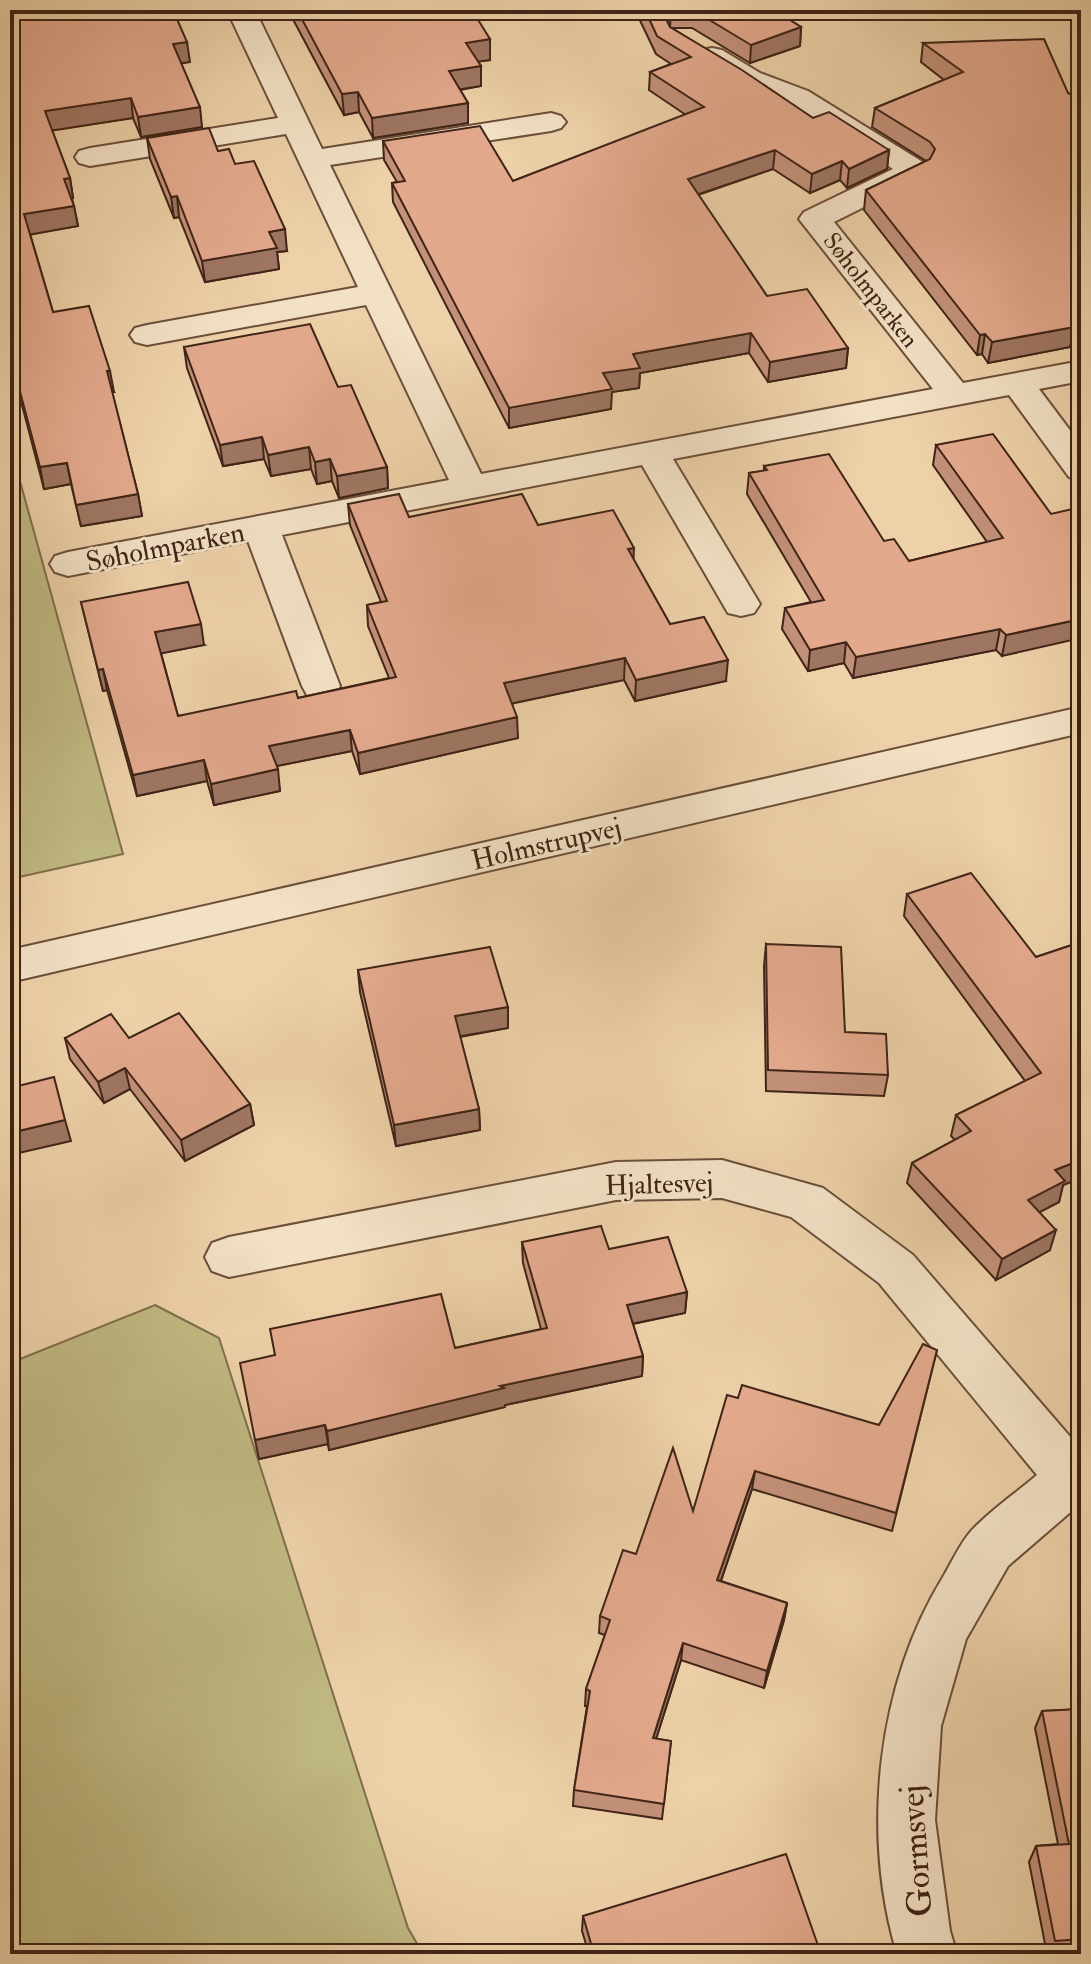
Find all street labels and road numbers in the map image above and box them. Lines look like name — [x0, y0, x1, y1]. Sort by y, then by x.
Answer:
street label: Søholmparken — [816, 226, 925, 354]
street label: Søholmparken — [83, 515, 248, 580]
street label: Holmstrupvej — [468, 810, 625, 879]
street label: Hjaltesvej — [604, 1165, 714, 1204]
street label: Gormsvej — [890, 1784, 943, 1918]

